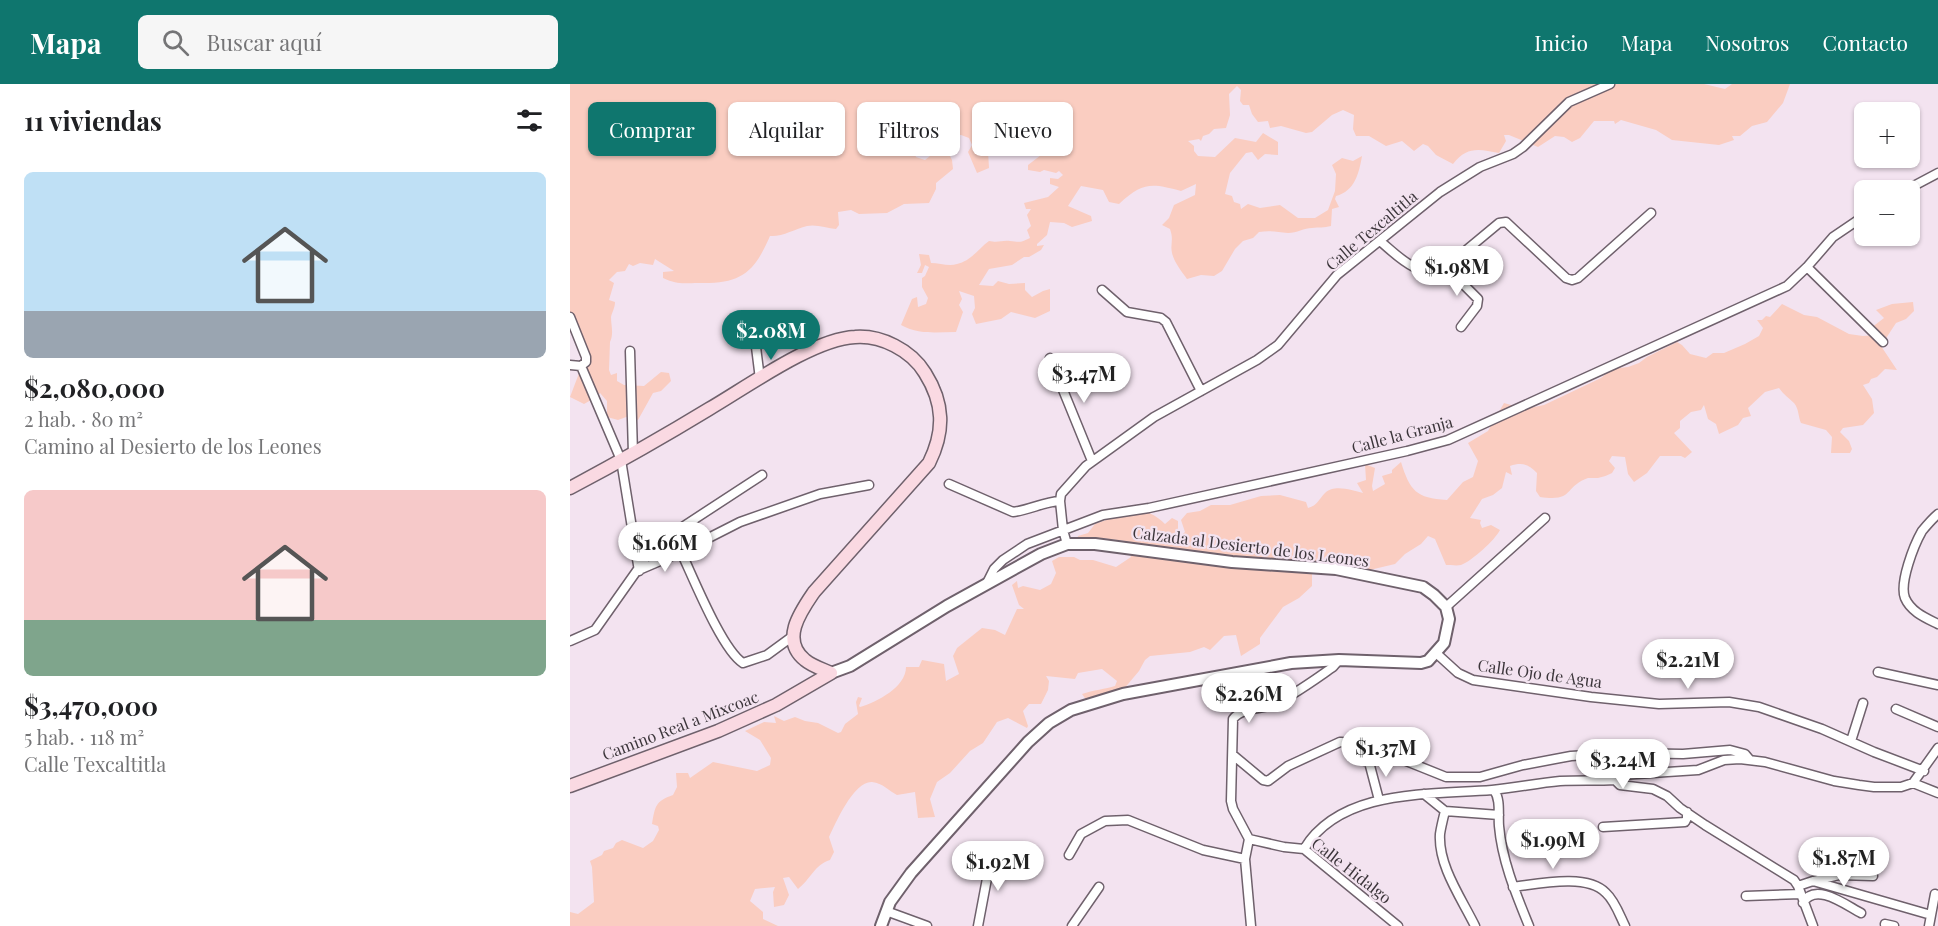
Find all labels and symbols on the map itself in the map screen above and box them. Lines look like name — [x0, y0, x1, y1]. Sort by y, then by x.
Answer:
street label: Calle Texcaltitla — [1321, 185, 1421, 275]
pin: $1.98M — [1408, 246, 1506, 297]
pin: $2.08M — [722, 310, 820, 361]
pin: $3.47M — [1035, 353, 1133, 404]
street label: Calle la Granja — [1349, 410, 1455, 458]
street label: Calzada al Desierto de los Leones — [1132, 521, 1370, 571]
pin: $1.66M — [616, 522, 714, 573]
pin: $2.21M — [1639, 639, 1737, 690]
street label: Calle Ojo de Agua — [1476, 654, 1604, 692]
pin: $2.26M — [1200, 673, 1298, 724]
street label: Camino Real a Mixcoac — [599, 685, 761, 765]
pin: $1.37M — [1337, 727, 1435, 778]
pin: $3.24M — [1574, 739, 1672, 790]
pin: $1.99M — [1504, 819, 1602, 870]
street label: Calle Hidalgo — [1308, 832, 1396, 908]
pin: $1.87M — [1795, 837, 1893, 888]
pin: $1.92M — [949, 841, 1047, 892]

